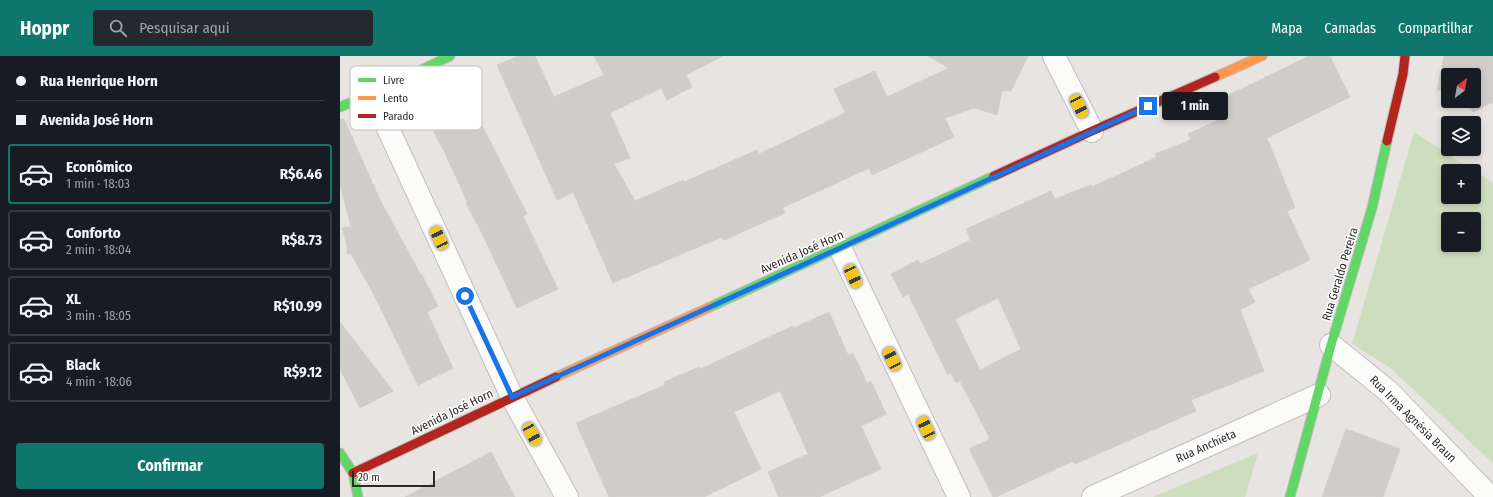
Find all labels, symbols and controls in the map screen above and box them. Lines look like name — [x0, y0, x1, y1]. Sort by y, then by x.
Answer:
search box — [93, 10, 373, 46]
text: Hoppr — [20, 17, 69, 40]
icon: search — [107, 17, 129, 39]
text: Pesquisar aqui — [139, 19, 230, 37]
text: Mapa — [1271, 20, 1302, 37]
text: Camadas — [1324, 20, 1376, 37]
text: Compartilhar — [1398, 20, 1473, 37]
legend — [350, 66, 482, 130]
north arrow — [1441, 68, 1481, 108]
map controls — [1441, 68, 1481, 252]
text: Rua Henrique Horn — [40, 72, 158, 90]
text: Livre — [383, 74, 405, 87]
text: Lento — [383, 92, 408, 105]
callout: 1 min — [1162, 92, 1228, 120]
car — [1068, 93, 1090, 119]
route end — [1139, 97, 1157, 115]
text: 1 min — [1181, 98, 1209, 113]
text: Parado — [383, 110, 414, 123]
text: Avenida José Horn — [40, 111, 153, 129]
button: layers — [1441, 116, 1481, 156]
icon: car — [18, 156, 54, 192]
text: Econômico — [66, 158, 133, 176]
button: + — [1441, 164, 1481, 204]
text: R$6.46 — [280, 165, 322, 183]
text: 1 min · 18:03 — [66, 176, 130, 191]
button: − — [1441, 212, 1481, 252]
icon: car — [18, 222, 54, 258]
text: Conforto — [66, 224, 121, 242]
car — [428, 225, 450, 251]
street label: Rua Geraldo Pereira — [1319, 226, 1361, 322]
street label: Avenida José Horn — [758, 227, 846, 277]
text: R$8.73 — [281, 231, 322, 249]
text: 2 min · 18:04 — [66, 242, 131, 257]
car — [842, 263, 864, 289]
route start — [456, 287, 474, 305]
icon: car — [18, 288, 54, 324]
text: XL — [66, 290, 81, 308]
text: R$10.99 — [274, 297, 322, 315]
text: 3 min · 18:05 — [66, 308, 131, 323]
car — [881, 346, 903, 372]
icon: car — [18, 354, 54, 390]
text: Black — [66, 356, 100, 374]
text: R$9.12 — [283, 363, 322, 381]
street label: Rua Irma Agnésia Braun — [1367, 373, 1459, 465]
text: 4 min · 18:06 — [66, 374, 132, 389]
street label: Avenida José Horn — [409, 386, 495, 438]
car — [915, 415, 937, 441]
car — [521, 421, 543, 447]
street label: Rua Anchieta — [1174, 426, 1238, 465]
button: Confirmar — [16, 443, 324, 489]
scale bar — [352, 469, 435, 488]
text: 20 m — [358, 471, 380, 484]

